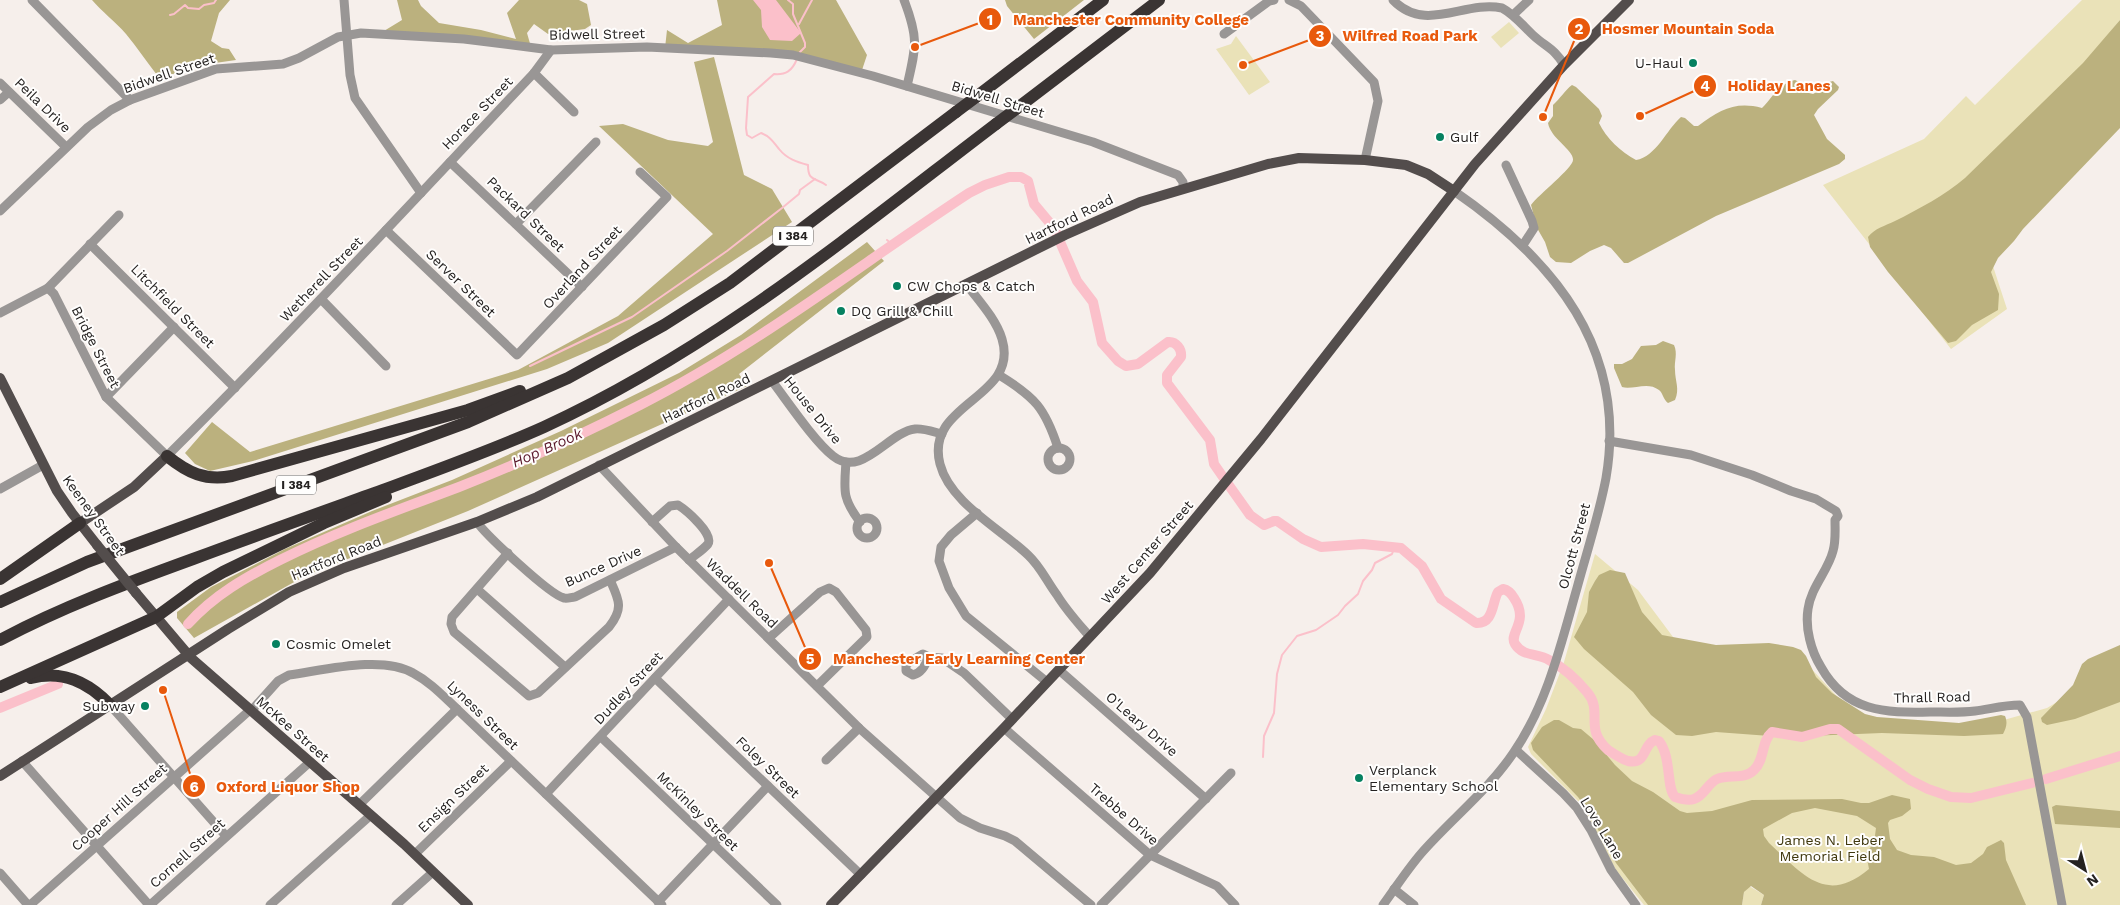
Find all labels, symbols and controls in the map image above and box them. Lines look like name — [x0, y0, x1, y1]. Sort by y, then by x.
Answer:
callout: Manchester Community College — [978, 4, 1259, 34]
text: 1 — [987, 11, 993, 29]
text: Manchester Community College — [1013, 11, 1249, 29]
callout: Hosmer Mountain Soda — [1567, 14, 1785, 44]
text: 2 — [1575, 20, 1584, 38]
text: Hosmer Mountain Soda — [1602, 20, 1775, 38]
callout: Wilfred Road Park — [1307, 21, 1487, 51]
street label: Bidwell Street — [549, 25, 645, 43]
text: 3 — [1316, 27, 1325, 45]
text: Wilfred Road Park — [1342, 27, 1478, 45]
street label: Bidwell Street — [121, 50, 217, 96]
place label: U-Haul — [1635, 55, 1684, 71]
marker: U-Haul — [1687, 57, 1699, 69]
callout: Holiday Lanes — [1692, 71, 1841, 101]
street label: Horace Street — [438, 73, 516, 153]
street label: Peila Drive — [12, 74, 74, 136]
street label: Bidwell Street — [950, 77, 1046, 121]
text: 4 — [1700, 77, 1710, 95]
text: Holiday Lanes — [1727, 77, 1831, 95]
place label: Gulf — [1450, 129, 1479, 145]
marker: Gulf — [1434, 131, 1446, 143]
street label: Packard Street — [484, 173, 568, 255]
street label: Hartford Road — [1022, 191, 1116, 247]
street label: Overland Street — [539, 222, 625, 312]
road number: I 384 — [773, 227, 813, 246]
street label: Wetherell Street — [276, 233, 366, 325]
street label: Server Street — [423, 246, 499, 320]
street label: Litchfield Street — [128, 261, 218, 351]
place label: CW Chops & Catch — [907, 278, 1035, 294]
marker: CW Chops & Catch — [891, 280, 903, 292]
street label: Bridge Street — [68, 303, 124, 391]
place label: DQ Grill & Chill — [851, 303, 954, 319]
marker: DQ Grill & Chill — [835, 305, 847, 317]
street label: Hartford Road — [659, 370, 753, 426]
street label: House Drive — [781, 373, 845, 447]
water label: Hop Brook — [509, 424, 586, 472]
street label: Keeney Street — [60, 472, 128, 558]
road number: I 384 — [276, 476, 316, 494]
street label: West Center Street — [1098, 497, 1196, 607]
street label: Olcott Street — [1555, 501, 1593, 591]
street label: Hartford Road — [289, 533, 383, 583]
street label: Bunce Drive — [562, 542, 644, 590]
street label: Waddell Road — [703, 555, 781, 631]
place label: Cosmic Omelet — [286, 636, 391, 652]
marker: Cosmic Omelet — [270, 638, 282, 650]
callout: Manchester Early Learning Center — [798, 644, 1095, 674]
street label: Dudley Street — [590, 648, 666, 728]
text: 5 — [806, 650, 815, 668]
text: Manchester Early Learning Center — [833, 650, 1085, 668]
street label: Lyness Street — [444, 677, 522, 753]
street label: O'Leary Drive — [1103, 688, 1181, 760]
street label: Thrall Road — [1893, 688, 1971, 706]
street label: McKee Street — [253, 693, 333, 765]
place label: Subway — [83, 698, 136, 714]
marker: Subway — [139, 700, 151, 712]
street label: Foley Street — [733, 733, 803, 801]
street label: Cooper Hill Street — [68, 760, 170, 854]
street label: Ensign Street — [414, 760, 492, 836]
place label: Verplanck Elementary School — [1369, 762, 1499, 794]
street label: McKinley Street — [654, 768, 742, 854]
callout: Oxford Liquor Shop — [181, 771, 370, 801]
marker: Verplanck Elementary School — [1353, 772, 1365, 784]
text: 6 — [189, 778, 199, 796]
text: Oxford Liquor Shop — [216, 778, 360, 796]
street label: Trebbe Drive — [1086, 780, 1162, 848]
street label: Love Lane — [1577, 794, 1627, 862]
street label: Cornell Street — [146, 815, 228, 891]
park label: James N. Leber Memorial Field — [1777, 832, 1884, 864]
north arrow — [2060, 845, 2110, 895]
text: N — [2084, 871, 2102, 890]

